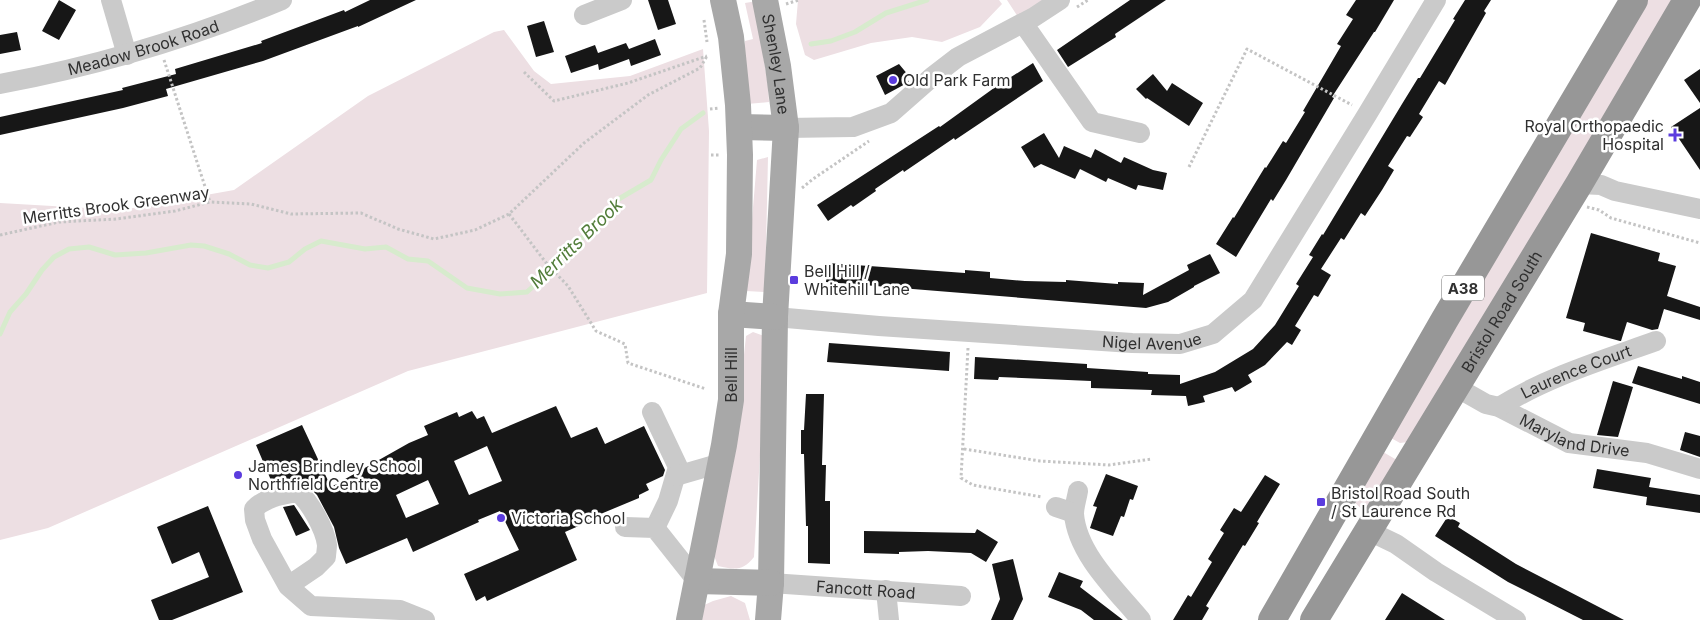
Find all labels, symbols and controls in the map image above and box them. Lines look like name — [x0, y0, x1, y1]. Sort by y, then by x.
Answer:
street label: Shenley Lane — [758, 12, 794, 115]
street label: Meadow Brook Road — [66, 15, 222, 79]
place label: Old Park Farm — [903, 70, 1011, 90]
marker: Old Park Farm — [887, 74, 899, 86]
place label: Royal Orthopaedic Hospital — [1525, 116, 1664, 154]
marker: Royal Orthopaedic Hospital — [1668, 128, 1682, 142]
street label: Merritts Brook Greenway — [21, 182, 211, 228]
water label: Merritts Brook — [525, 193, 627, 292]
street label: Bristol Road South — [1457, 247, 1546, 376]
place label: Bell Hill / Whitehill Lane — [804, 261, 910, 299]
marker: Bell Hill / Whitehill Lane — [788, 274, 800, 286]
road number: A38 — [1442, 276, 1484, 300]
street label: Nigel Avenue — [1102, 328, 1204, 354]
street label: Laurence Court — [1517, 341, 1634, 403]
street label: Bell Hill — [721, 347, 741, 403]
street label: Maryland Drive — [1516, 409, 1631, 461]
place label: James Brindley School Northfield Centre — [248, 456, 421, 494]
marker: James Brindley School Northfield Centre — [232, 469, 244, 481]
place label: Bristol Road South / St Laurence Rd — [1331, 483, 1470, 521]
marker: Bristol Road South / St Laurence Rd — [1315, 496, 1327, 508]
place label: Victoria School — [511, 508, 625, 528]
marker: Victoria School — [495, 512, 507, 524]
street label: Fancott Road — [816, 576, 916, 603]

